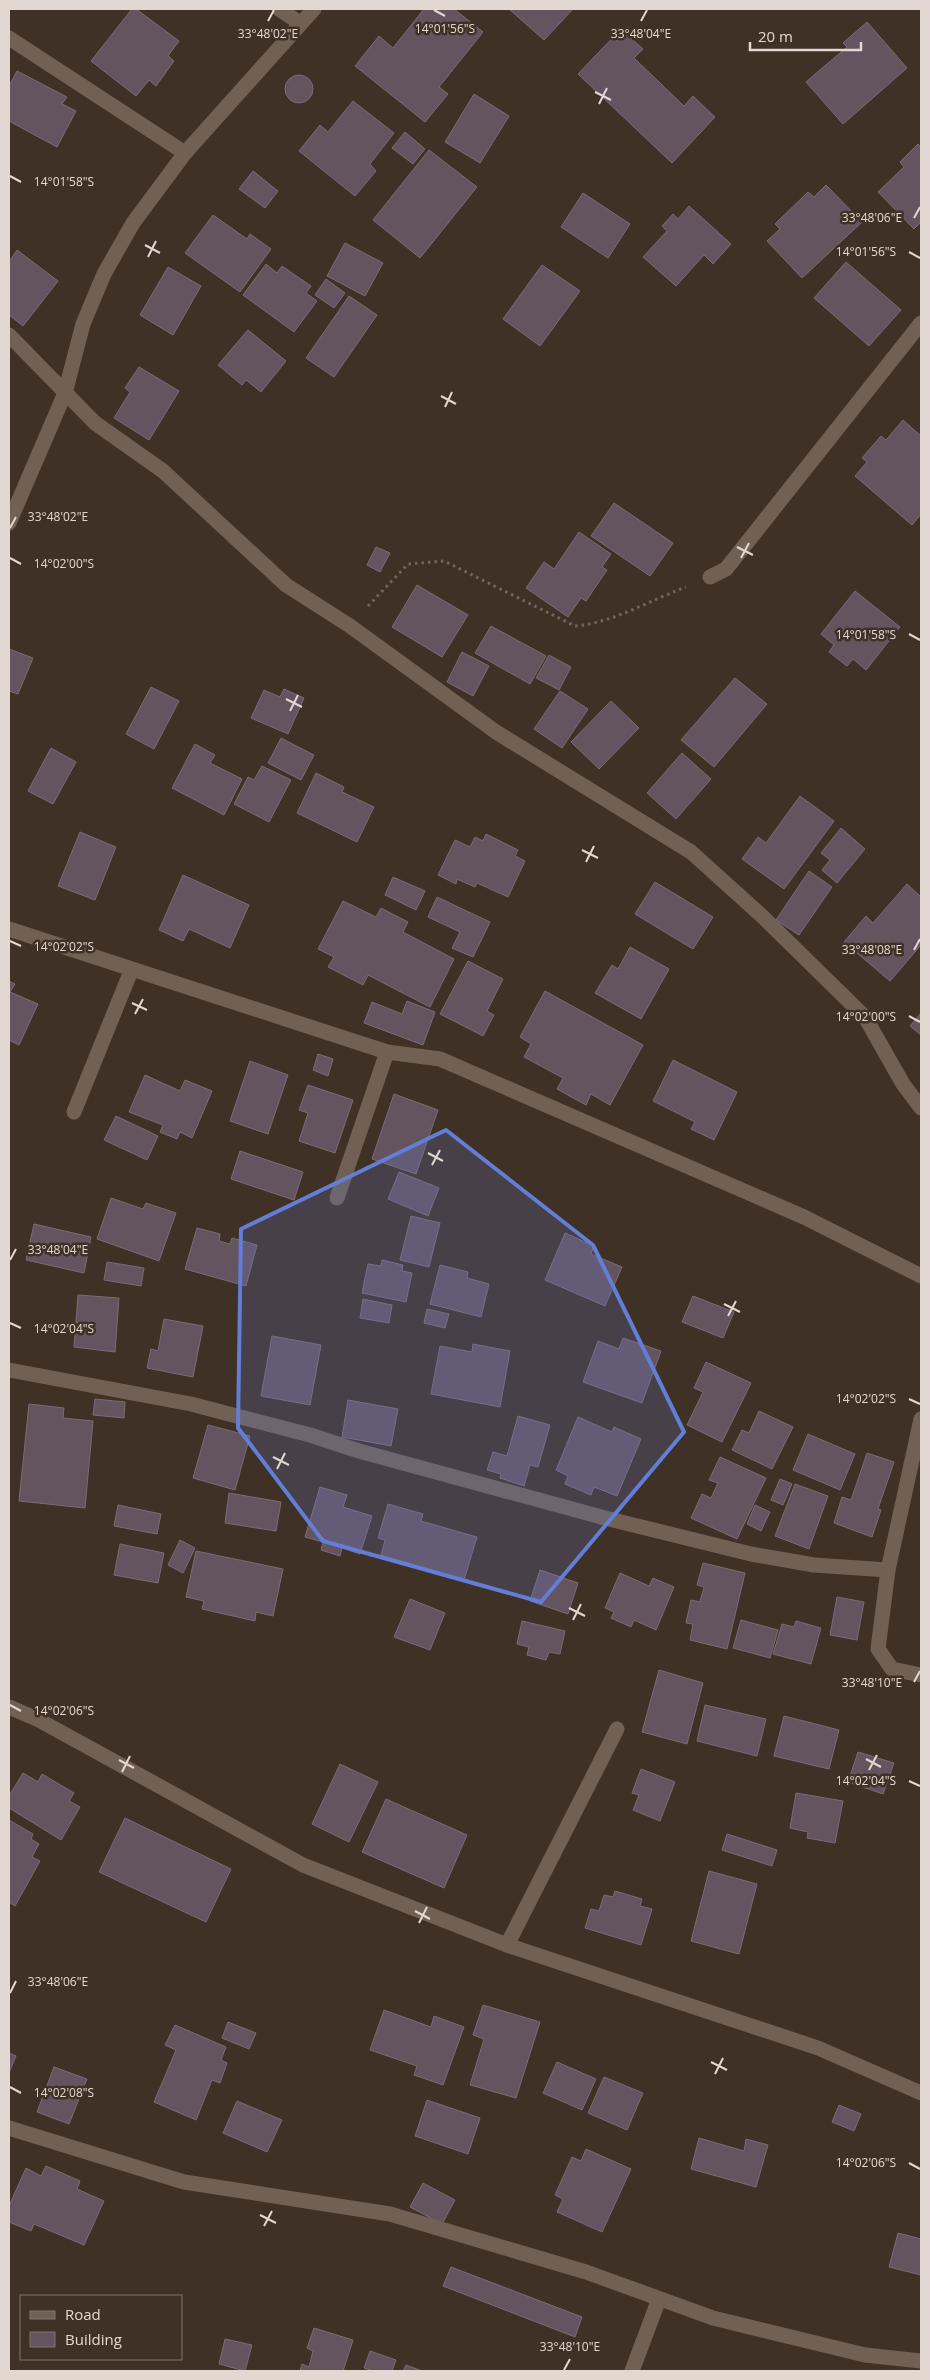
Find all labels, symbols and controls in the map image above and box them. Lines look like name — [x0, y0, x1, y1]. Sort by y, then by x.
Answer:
text: 14°01'56"S — [415, 20, 475, 37]
scale bar — [750, 20, 861, 52]
text: 33°48'02"E — [238, 25, 298, 42]
text: 33°48'04"E — [611, 25, 671, 42]
text: 20 m — [758, 26, 793, 46]
text: 14°01'58"S — [34, 173, 94, 190]
text: 33°48'06"E — [842, 209, 902, 226]
text: 14°01'56"S — [836, 243, 896, 260]
text: 33°48'02"E — [28, 508, 88, 525]
text: 14°02'00"S — [34, 555, 94, 572]
text: 14°01'58"S — [836, 626, 896, 643]
text: 14°02'02"S — [34, 938, 94, 955]
text: 33°48'08"E — [842, 941, 902, 958]
text: 14°02'00"S — [836, 1008, 896, 1025]
text: 33°48'04"E — [28, 1241, 88, 1258]
text: 14°02'04"S — [34, 1320, 94, 1337]
text: 14°02'02"S — [836, 1390, 896, 1407]
text: 33°48'10"E — [842, 1674, 902, 1691]
text: 14°02'06"S — [34, 1702, 94, 1719]
text: 14°02'04"S — [836, 1772, 896, 1789]
text: 33°48'06"E — [28, 1973, 88, 1990]
text: 14°02'08"S — [34, 2084, 94, 2101]
text: 14°02'06"S — [836, 2154, 896, 2171]
legend — [20, 2295, 182, 2360]
text: Road — [65, 2304, 101, 2324]
text: Building — [65, 2329, 122, 2349]
text: 33°48'10"E — [540, 2338, 600, 2355]

